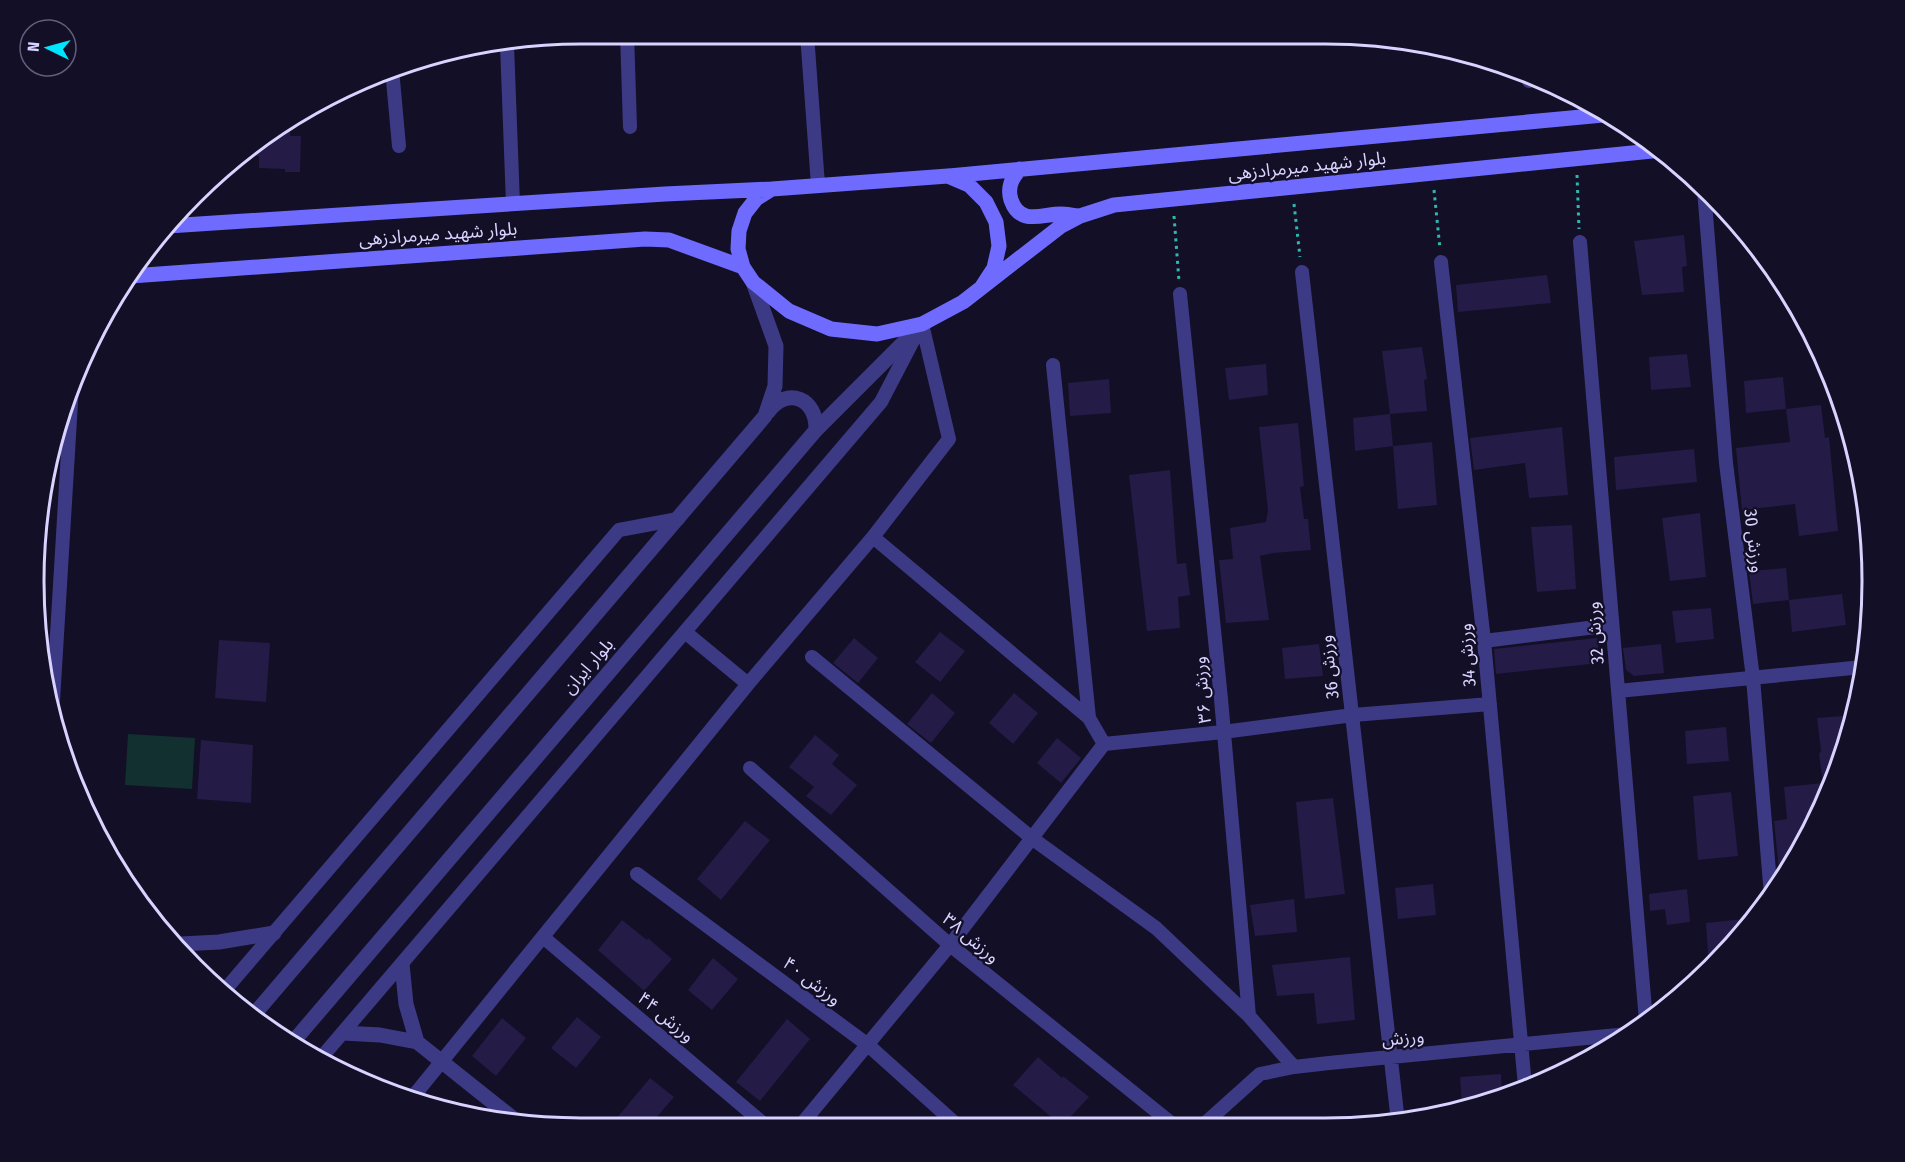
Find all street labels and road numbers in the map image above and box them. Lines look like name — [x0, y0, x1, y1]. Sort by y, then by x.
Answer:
street label: بلوار شهید میرمرادزهی — [1227, 147, 1387, 185]
street label: بلوار شهید میرمرادزهی — [358, 217, 518, 251]
street label: ورزش 30 — [1739, 508, 1769, 574]
street label: ورزش 32 — [1581, 601, 1609, 665]
street label: ورزش 34 — [1453, 622, 1481, 688]
street label: بلوار ایران — [558, 634, 618, 698]
street label: ورزش 36 — [1314, 634, 1344, 700]
street label: ورزش ۳۶ — [1188, 656, 1216, 724]
street label: ورزش ۳۸ — [938, 908, 1004, 968]
street label: ورزش ۴۰ — [779, 952, 845, 1010]
street label: ورزش ۴۴ — [633, 987, 699, 1047]
street label: ورزش — [1381, 1025, 1425, 1051]

